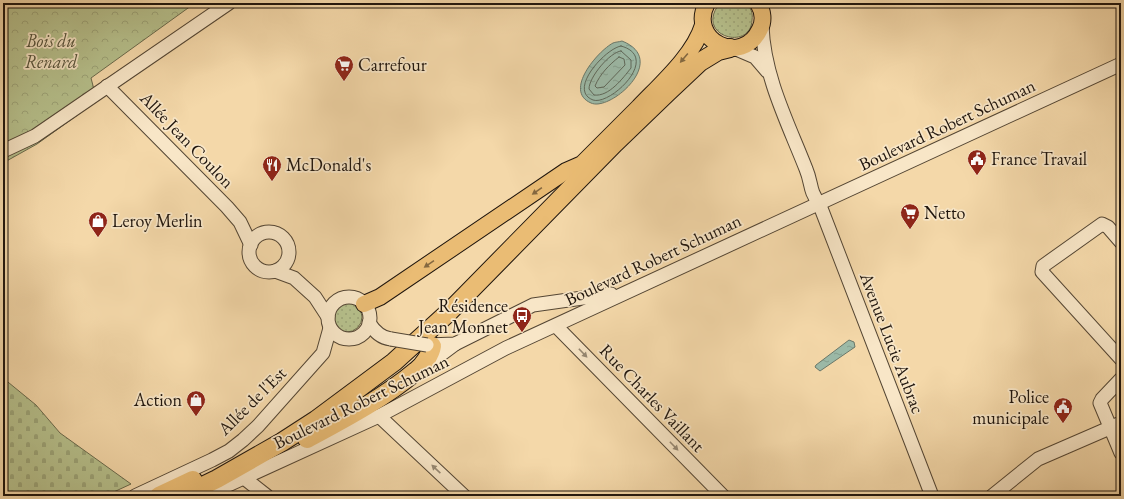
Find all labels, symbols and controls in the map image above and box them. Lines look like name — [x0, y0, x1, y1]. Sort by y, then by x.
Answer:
park label: Bois du Renard — [25, 29, 78, 73]
place label: Carrefour — [358, 53, 427, 76]
one-way arrow — [679, 53, 688, 63]
supermarket icon: Carrefour — [333, 54, 355, 82]
street label: Boulevard Robert Schuman — [855, 73, 1039, 176]
street label: Allée Jean Coulon — [135, 86, 240, 193]
place label: France Travail — [991, 147, 1087, 170]
public building icon: France Travail — [966, 148, 988, 176]
place label: McDonald's — [286, 153, 371, 176]
restaurant icon: McDonald's — [261, 154, 283, 182]
one-way arrow — [531, 187, 542, 195]
place label: Netto — [924, 201, 966, 224]
supermarket icon: Netto — [899, 202, 921, 230]
street label: Boulevard Robert Schuman — [561, 208, 745, 311]
place label: Leroy Merlin — [112, 209, 203, 232]
shop icon: Leroy Merlin — [87, 210, 109, 238]
one-way arrow — [424, 260, 434, 268]
street label: Avenue Lucie Aubrac — [855, 268, 930, 417]
place label: Résidence Jean Monnet — [416, 294, 508, 338]
bus stop icon: Résidence Jean Monnet — [511, 305, 533, 333]
street label: Rue Charles Vaillant — [595, 339, 710, 457]
one-way arrow — [578, 348, 588, 358]
street label: Boulevard Robert Schuman — [269, 349, 453, 454]
street label: Allée de l'Est — [212, 361, 291, 441]
place label: Police municipale — [972, 385, 1049, 429]
place label: Action — [133, 388, 182, 411]
shop icon: Action — [185, 389, 207, 417]
public building icon: Police municipale — [1052, 396, 1074, 424]
one-way arrow — [669, 441, 679, 451]
one-way arrow — [430, 465, 441, 474]

